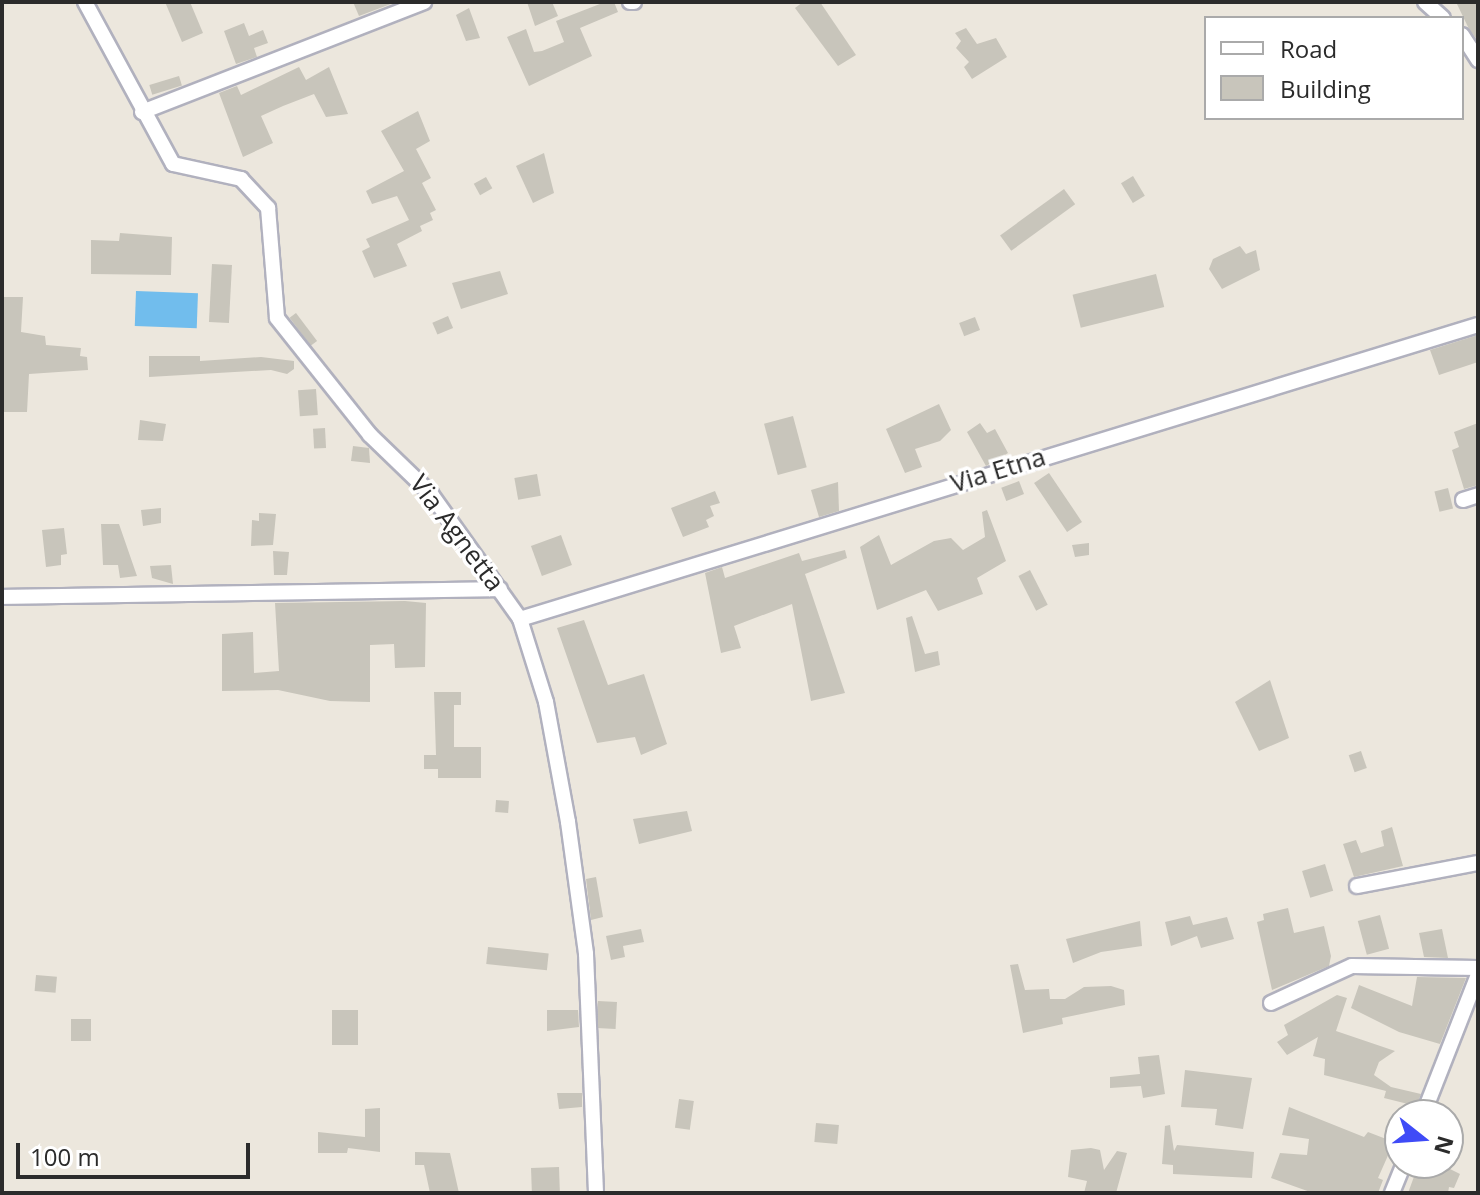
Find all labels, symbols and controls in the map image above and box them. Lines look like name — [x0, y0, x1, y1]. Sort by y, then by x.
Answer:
legend — [1204, 16, 1464, 120]
text: Road — [1280, 32, 1337, 65]
text: Building — [1280, 72, 1371, 105]
street label: Via Etna — [947, 441, 1049, 499]
street label: Via Agnetta — [403, 469, 511, 597]
north arrow — [1384, 1099, 1464, 1179]
scale bar — [20, 1127, 254, 1177]
text: N — [1428, 1132, 1462, 1158]
text: 100 m — [30, 1140, 100, 1173]

